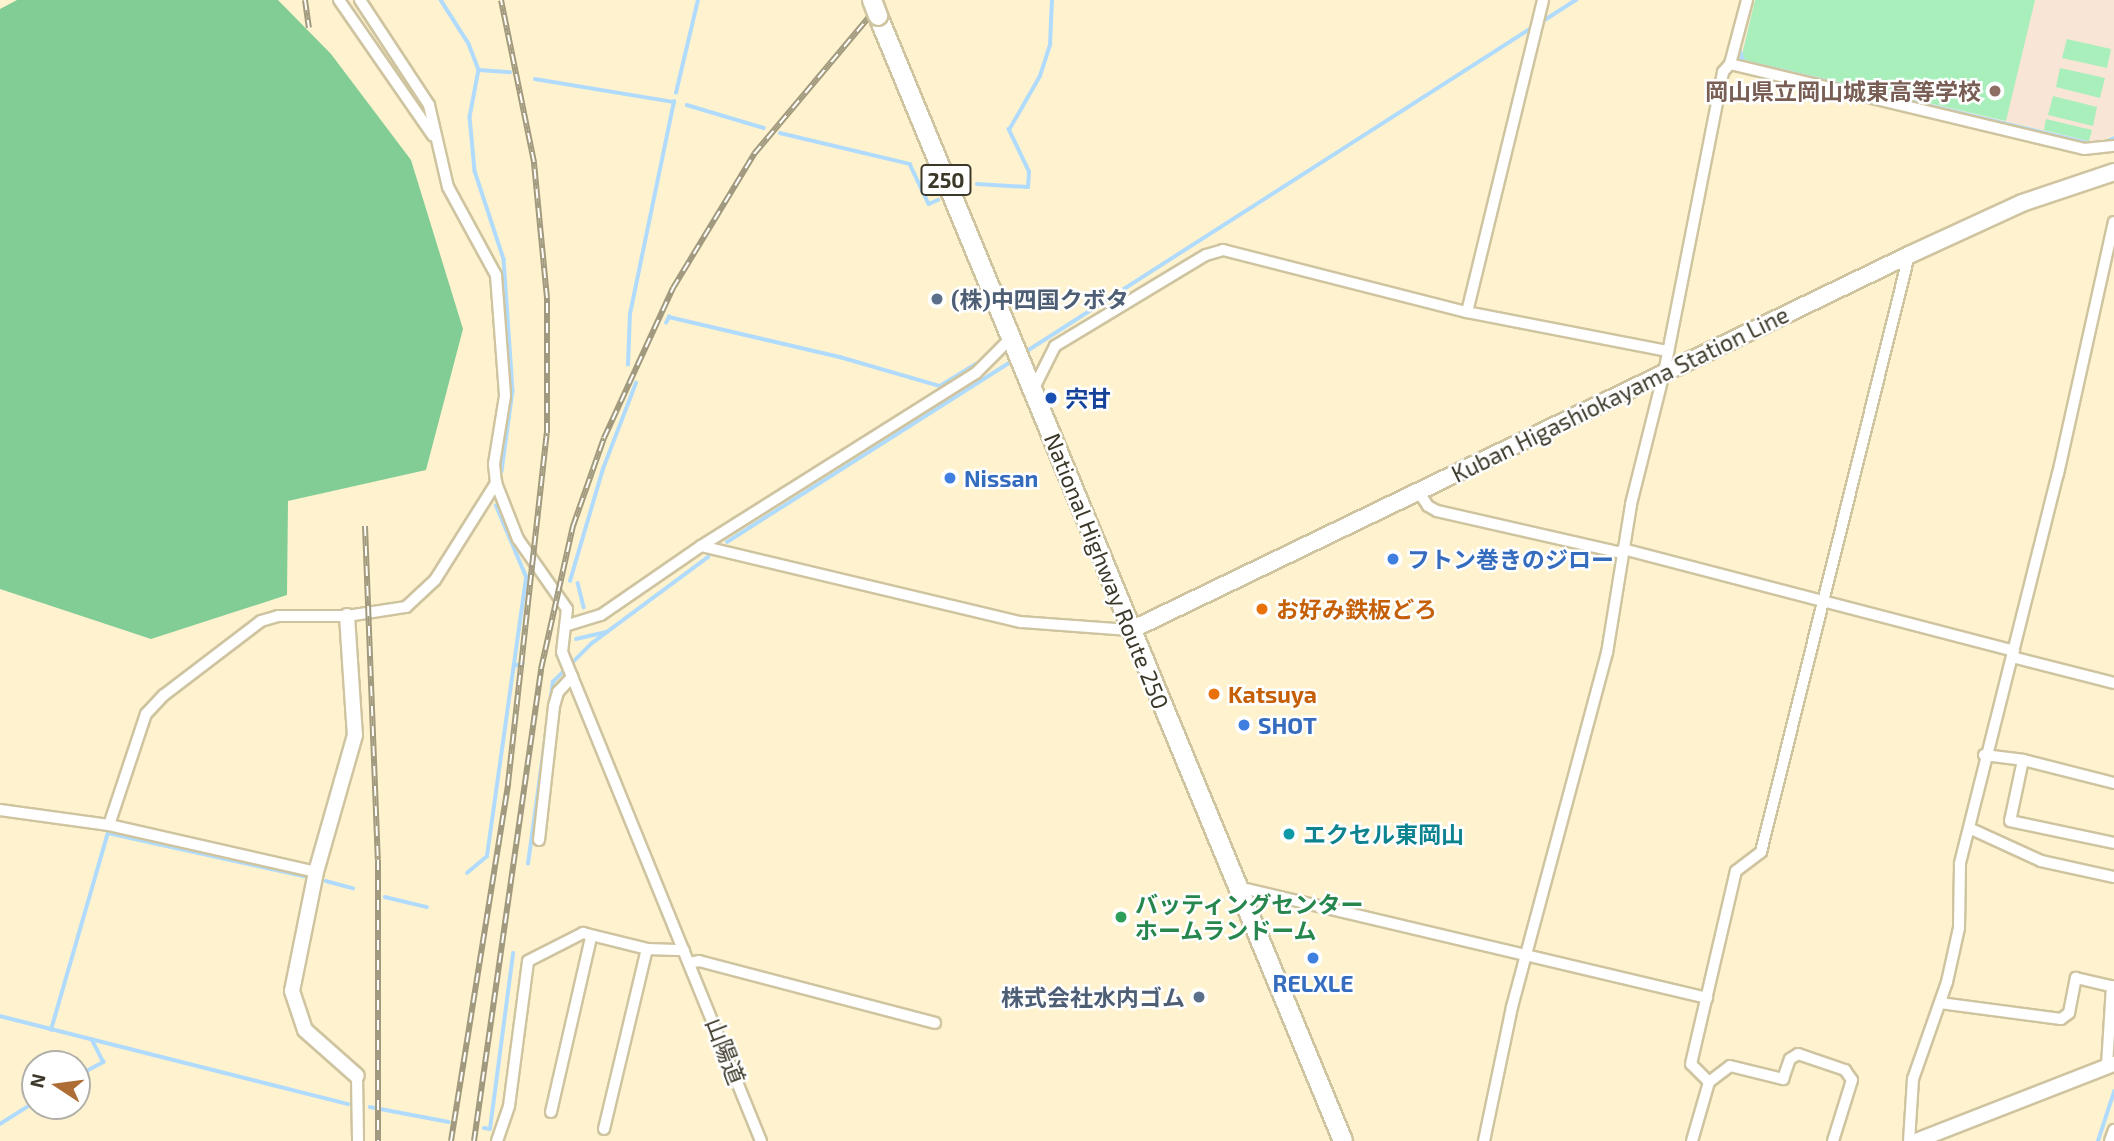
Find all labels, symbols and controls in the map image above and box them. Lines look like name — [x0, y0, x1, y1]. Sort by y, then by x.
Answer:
place label: 岡山県立岡山城東高等学校 — [1705, 77, 1981, 105]
marker: 岡山県立岡山城東高等学校 — [1987, 83, 2003, 99]
road number: 250 — [920, 162, 972, 198]
place label: (株)中四国クボタ — [951, 285, 1129, 313]
marker: (株)中四国クボタ — [929, 291, 945, 307]
street label: Kuban Higashiokayama Station Line — [1447, 300, 1793, 488]
place label: 宍甘 — [1065, 384, 1111, 412]
marker: 宍甘 — [1043, 390, 1059, 406]
street label: National Highway Route 250 — [1039, 429, 1175, 713]
place label: Nissan — [964, 464, 1038, 492]
marker: Nissan — [942, 470, 958, 486]
place label: フトン巻きのジロー — [1407, 545, 1614, 573]
marker: フトン巻きのジロー — [1385, 551, 1401, 567]
place label: お好み鉄板どろ — [1276, 595, 1437, 623]
marker: お好み鉄板どろ — [1254, 601, 1270, 617]
place label: Katsuya — [1228, 680, 1317, 708]
marker: Katsuya — [1206, 686, 1222, 702]
place label: SHOT — [1258, 711, 1317, 739]
marker: SHOT — [1236, 717, 1252, 733]
place label: エクセル東岡山 — [1303, 820, 1464, 848]
marker: エクセル東岡山 — [1281, 826, 1297, 842]
place label: バッティングセンター ホームランドーム — [1135, 890, 1365, 944]
marker: バッティングセンター ホームランドーム — [1113, 909, 1129, 925]
marker: RELXLE — [1305, 950, 1321, 966]
place label: RELXLE — [1273, 969, 1353, 997]
place label: 株式会社水内ゴム — [1001, 983, 1185, 1011]
marker: 株式会社水内ゴム — [1191, 989, 1207, 1005]
street label: 山陽道 — [701, 1014, 751, 1088]
north arrow — [21, 1050, 91, 1120]
text: N — [24, 1071, 50, 1090]

